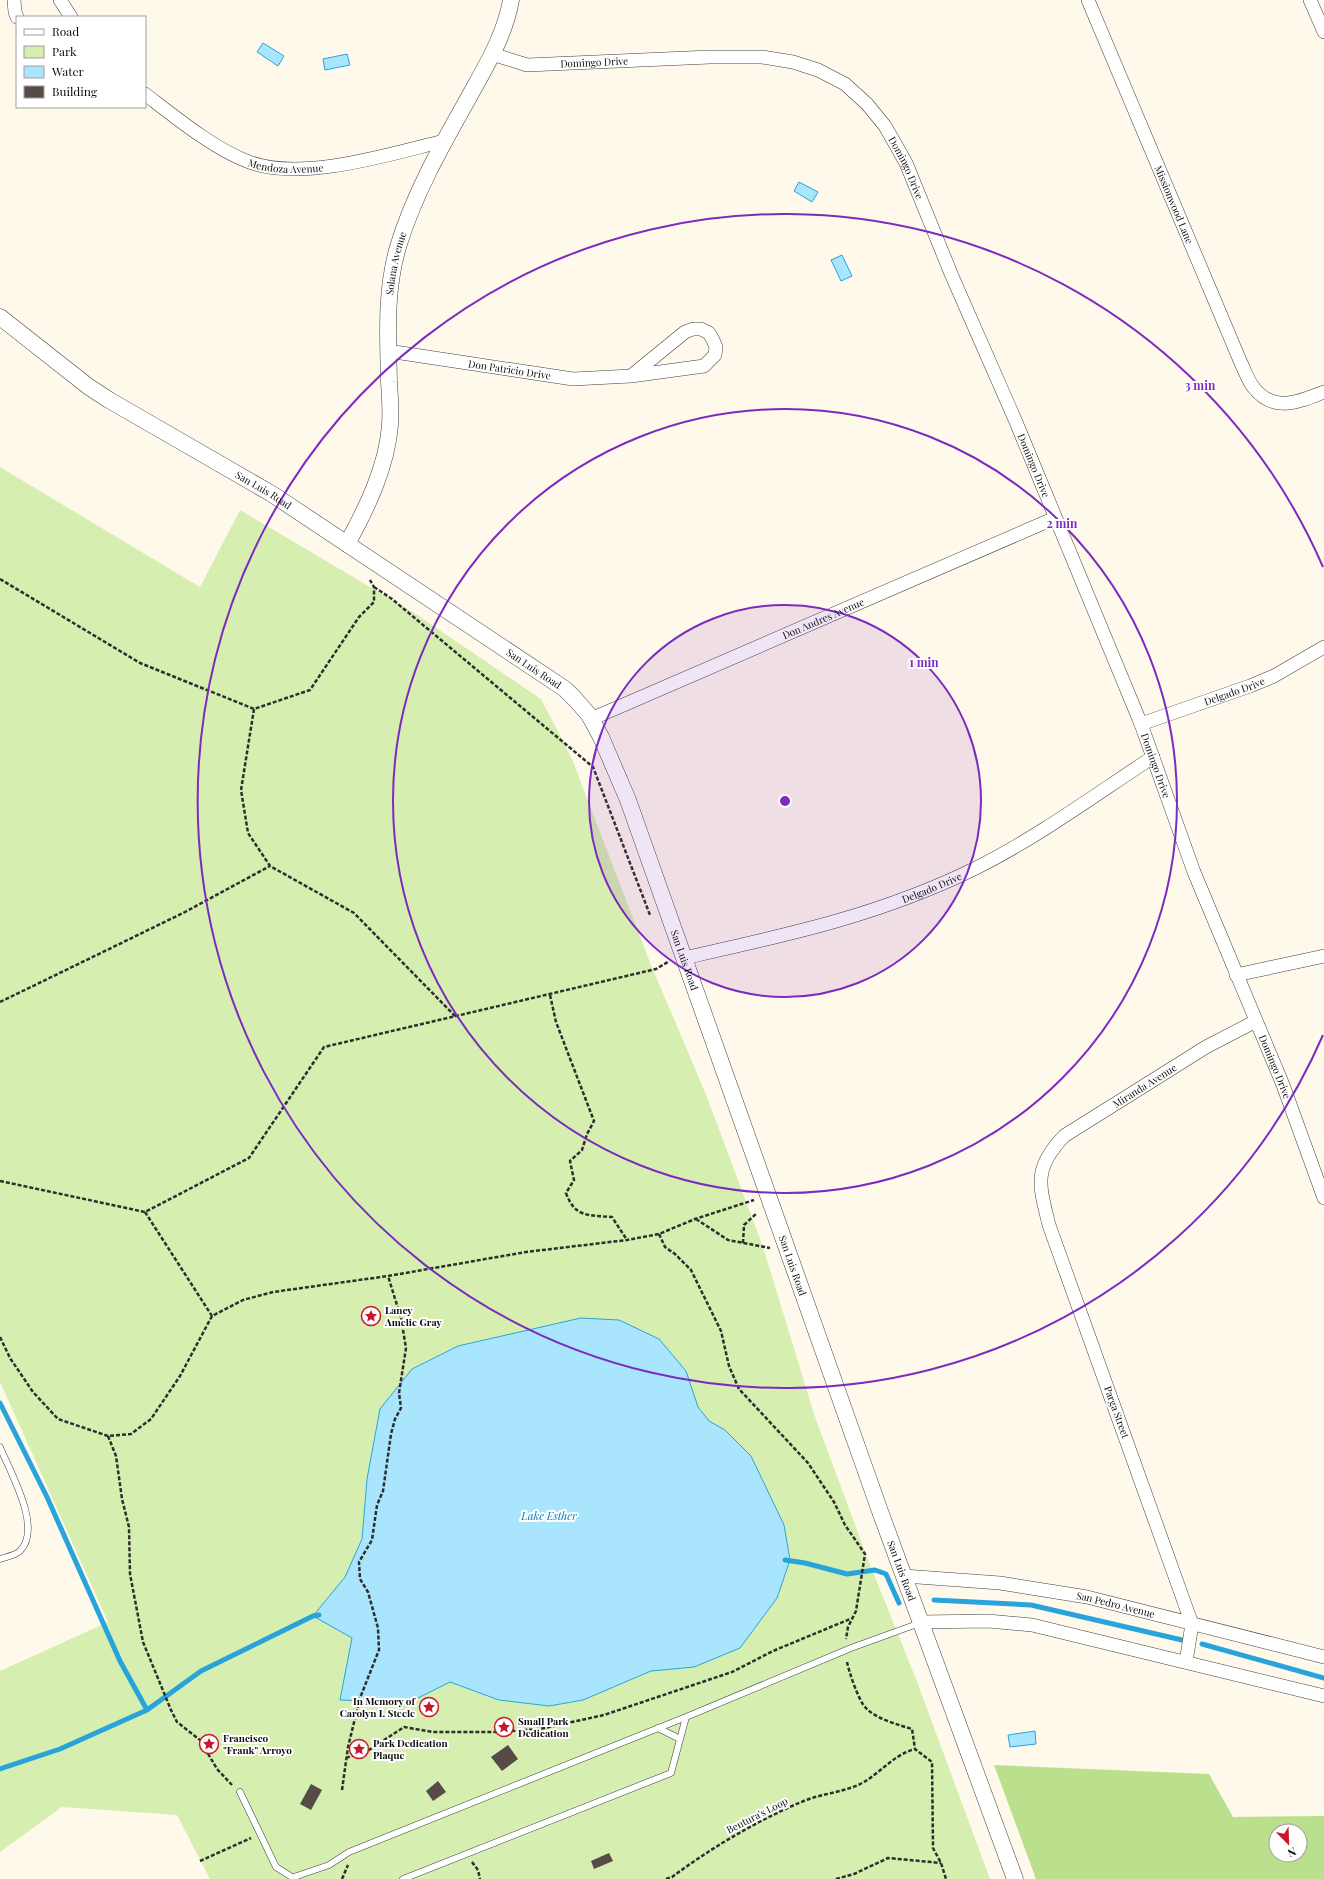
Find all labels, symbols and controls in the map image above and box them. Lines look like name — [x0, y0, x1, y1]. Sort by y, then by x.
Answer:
legend — [16, 16, 146, 108]
text: Road — [52, 23, 79, 39]
text: Park — [52, 43, 77, 59]
street label: Domingo Drive — [560, 54, 629, 71]
text: Water — [51, 63, 85, 79]
text: Building — [52, 83, 98, 99]
street label: Domingo Drive — [885, 134, 927, 201]
street label: Mendoza Avenue — [246, 155, 324, 176]
street label: Missionwood Lane — [1152, 163, 1197, 246]
street label: Solana Avenue — [382, 230, 410, 296]
street label: Don Patricio Drive — [467, 356, 552, 383]
text: 3 min — [1185, 377, 1216, 393]
street label: Domingo Drive — [1014, 431, 1053, 500]
street label: San Luis Road — [233, 468, 295, 512]
text: 2 min — [1047, 515, 1078, 531]
street label: Don Andres Avenue — [780, 595, 866, 642]
street label: San Luis Road — [504, 645, 564, 692]
text: 1 min — [909, 654, 939, 670]
street label: Delgado Drive — [1202, 674, 1267, 708]
street label: Domingo Drive — [1138, 731, 1174, 800]
centre of rings — [778, 794, 792, 808]
street label: Delgado Drive — [900, 869, 964, 906]
street label: San Luis Road — [668, 928, 702, 992]
street label: Domingo Drive — [1256, 1032, 1294, 1101]
street label: Miranda Avenue — [1110, 1060, 1179, 1111]
street label: San Luis Road — [776, 1233, 810, 1298]
place label: Lancy Amelie Gray — [384, 1303, 442, 1329]
place icon: Lancy Amelie Gray — [360, 1305, 382, 1327]
street label: Parga Street — [1101, 1384, 1133, 1440]
water label: Lake Esther — [520, 1508, 577, 1523]
street label: San Luis Road — [884, 1538, 919, 1603]
street label: San Pedro Avenue — [1075, 1588, 1156, 1621]
place label: In Memory of Carolyn I. Steele — [340, 1694, 416, 1720]
place icon: In Memory of Carolyn I. Steele — [418, 1696, 440, 1718]
place label: Small Park Dedication — [518, 1714, 569, 1740]
place icon: Small Park Dedication — [493, 1716, 515, 1738]
place label: Francisco "Frank" Arroyo — [223, 1731, 292, 1757]
place icon: Francisco "Frank" Arroyo — [198, 1733, 220, 1755]
place label: Park Dedication Plaque — [373, 1736, 448, 1762]
place icon: Park Dedication Plaque — [348, 1738, 370, 1760]
street label: Bentura's Loop — [724, 1793, 790, 1837]
north arrow — [1268, 1823, 1308, 1863]
text: N — [1285, 1844, 1299, 1861]

